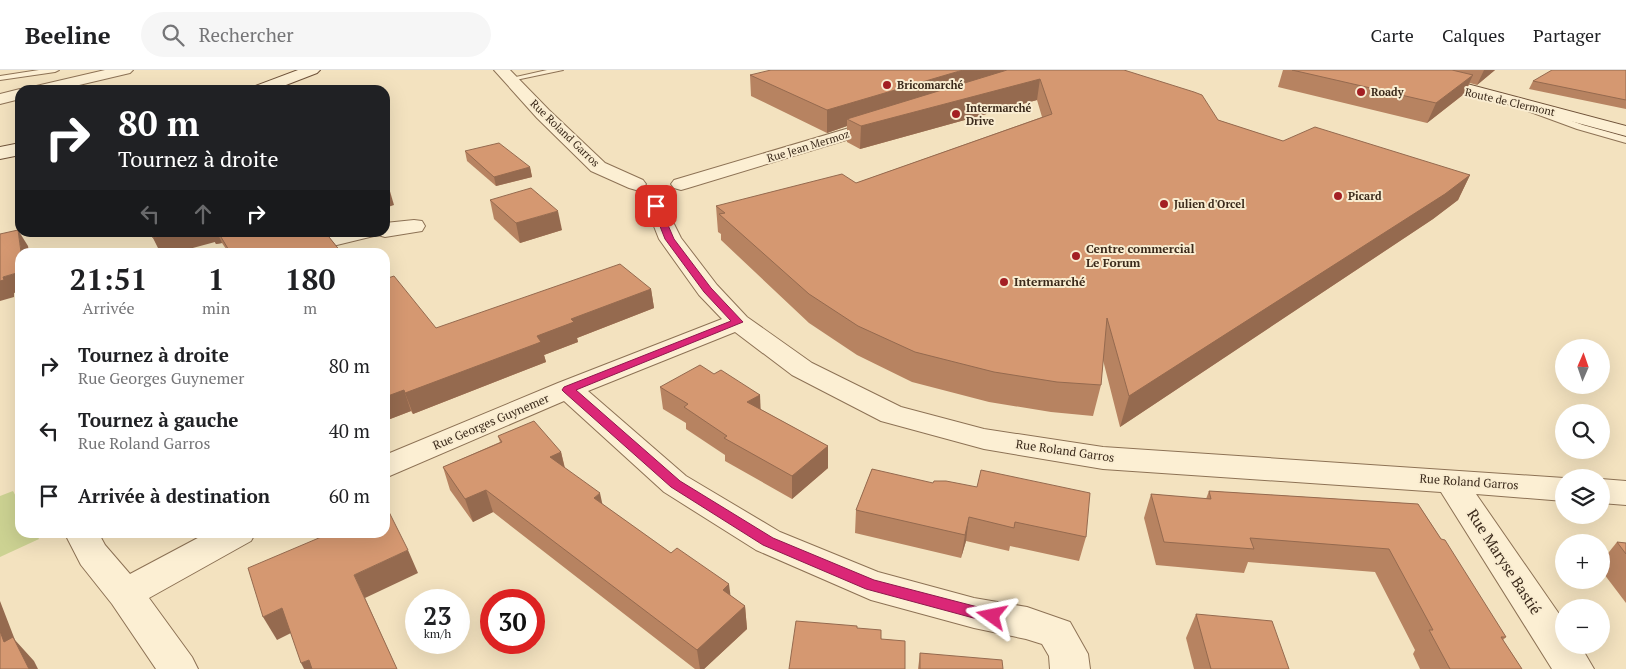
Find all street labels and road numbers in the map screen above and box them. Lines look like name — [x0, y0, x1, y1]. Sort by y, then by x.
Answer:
street label: Route de Clermont — [1464, 85, 1556, 119]
street label: Rue Roland Garros — [527, 96, 603, 170]
street label: Rue Jean Mermoz — [765, 127, 851, 165]
street label: Rue Georges Guynemer — [430, 390, 552, 453]
street label: Rue Roland Garros — [1015, 436, 1115, 465]
street label: Rue Roland Garros — [1419, 471, 1519, 492]
street label: Rue Maryse Bastié — [1463, 505, 1546, 618]

